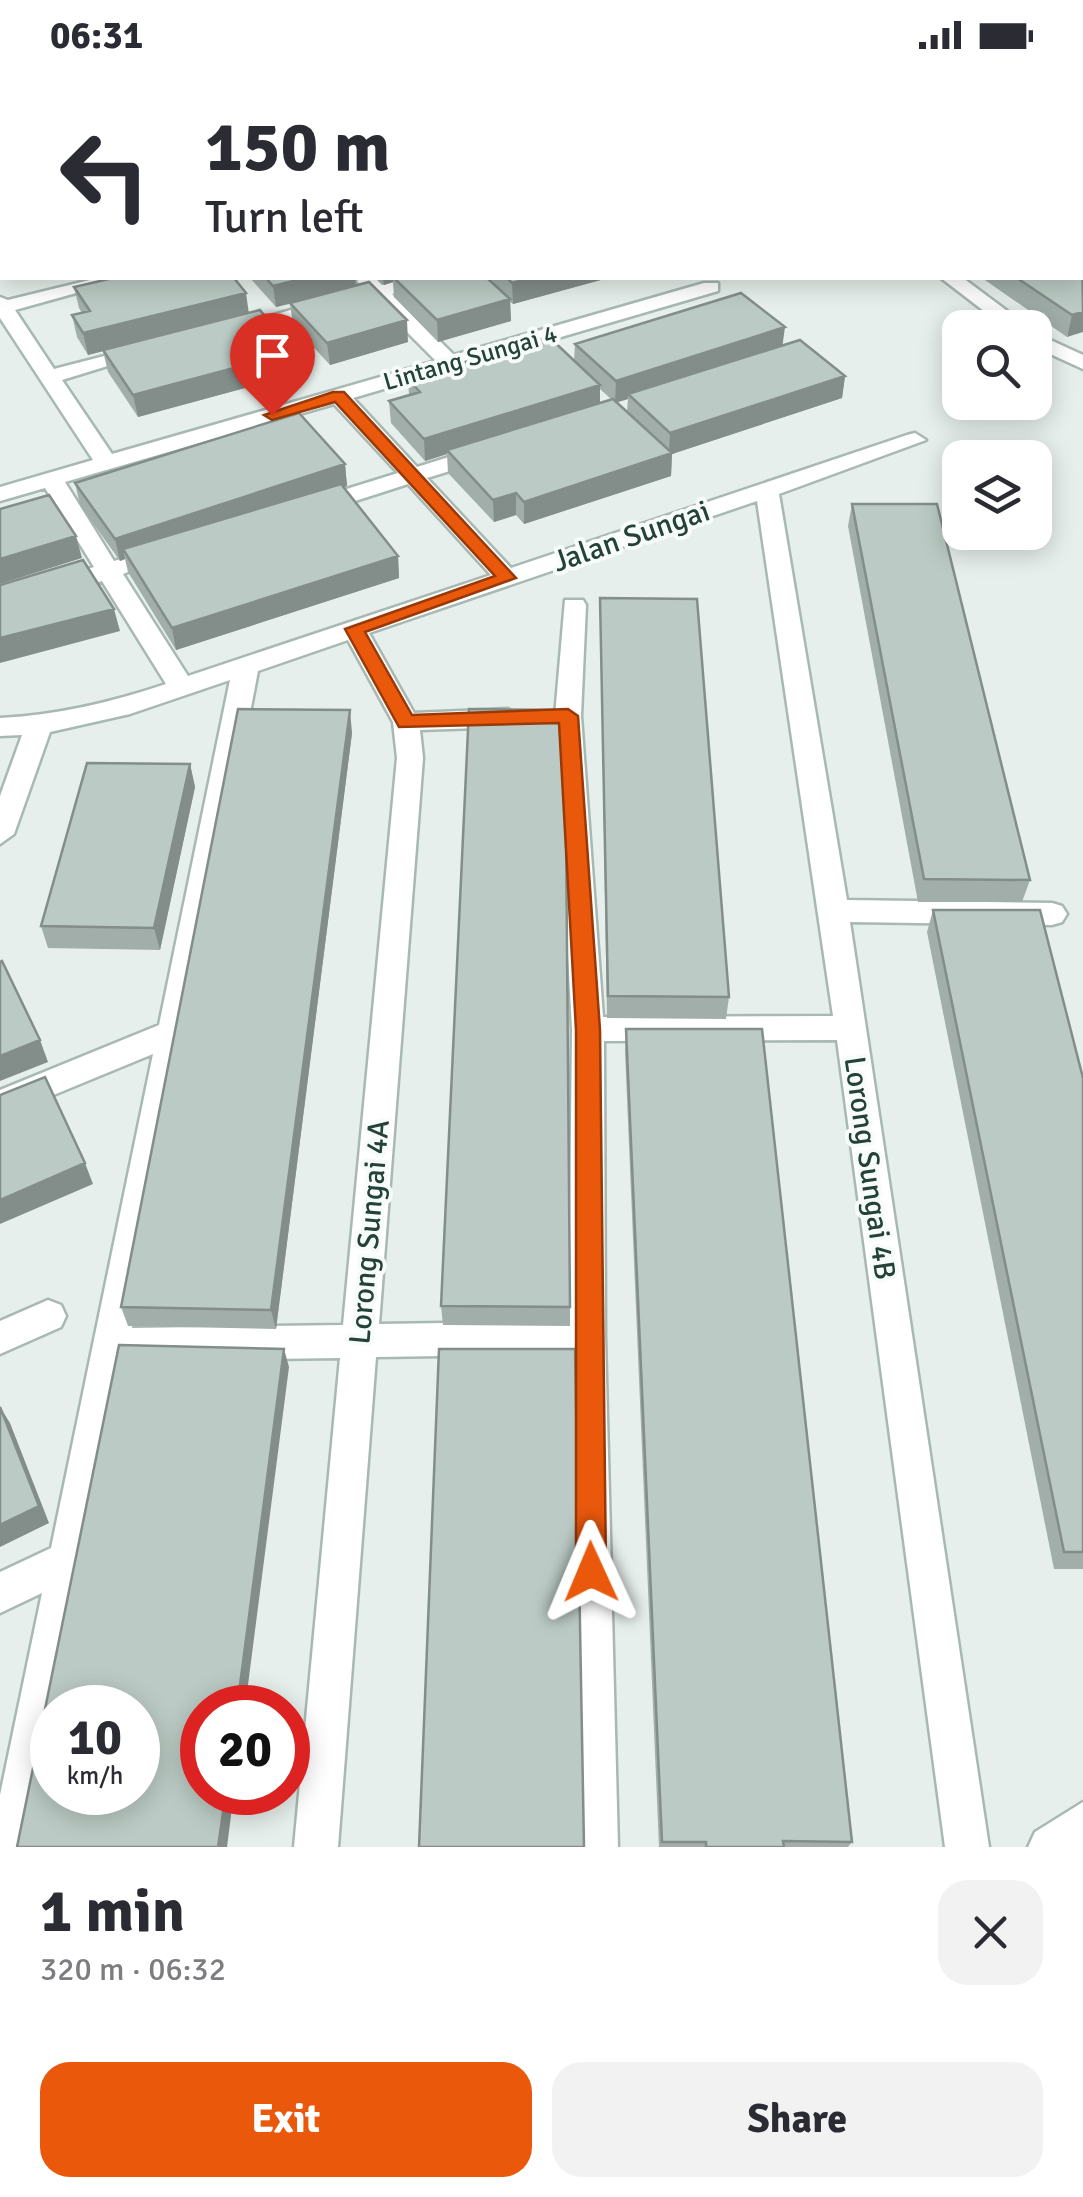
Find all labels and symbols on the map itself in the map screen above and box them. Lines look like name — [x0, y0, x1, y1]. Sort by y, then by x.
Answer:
pin — [230, 313, 315, 416]
street label: Lintang Sungai 4 — [380, 318, 561, 397]
street label: Jalan Sungai — [548, 492, 715, 581]
street label: Lorong Sungai 4B — [836, 1054, 903, 1282]
street label: Lorong Sungai 4A — [341, 1118, 398, 1346]
position arrow — [539, 1520, 643, 1624]
speed limit sign: 20 — [180, 1685, 310, 1815]

